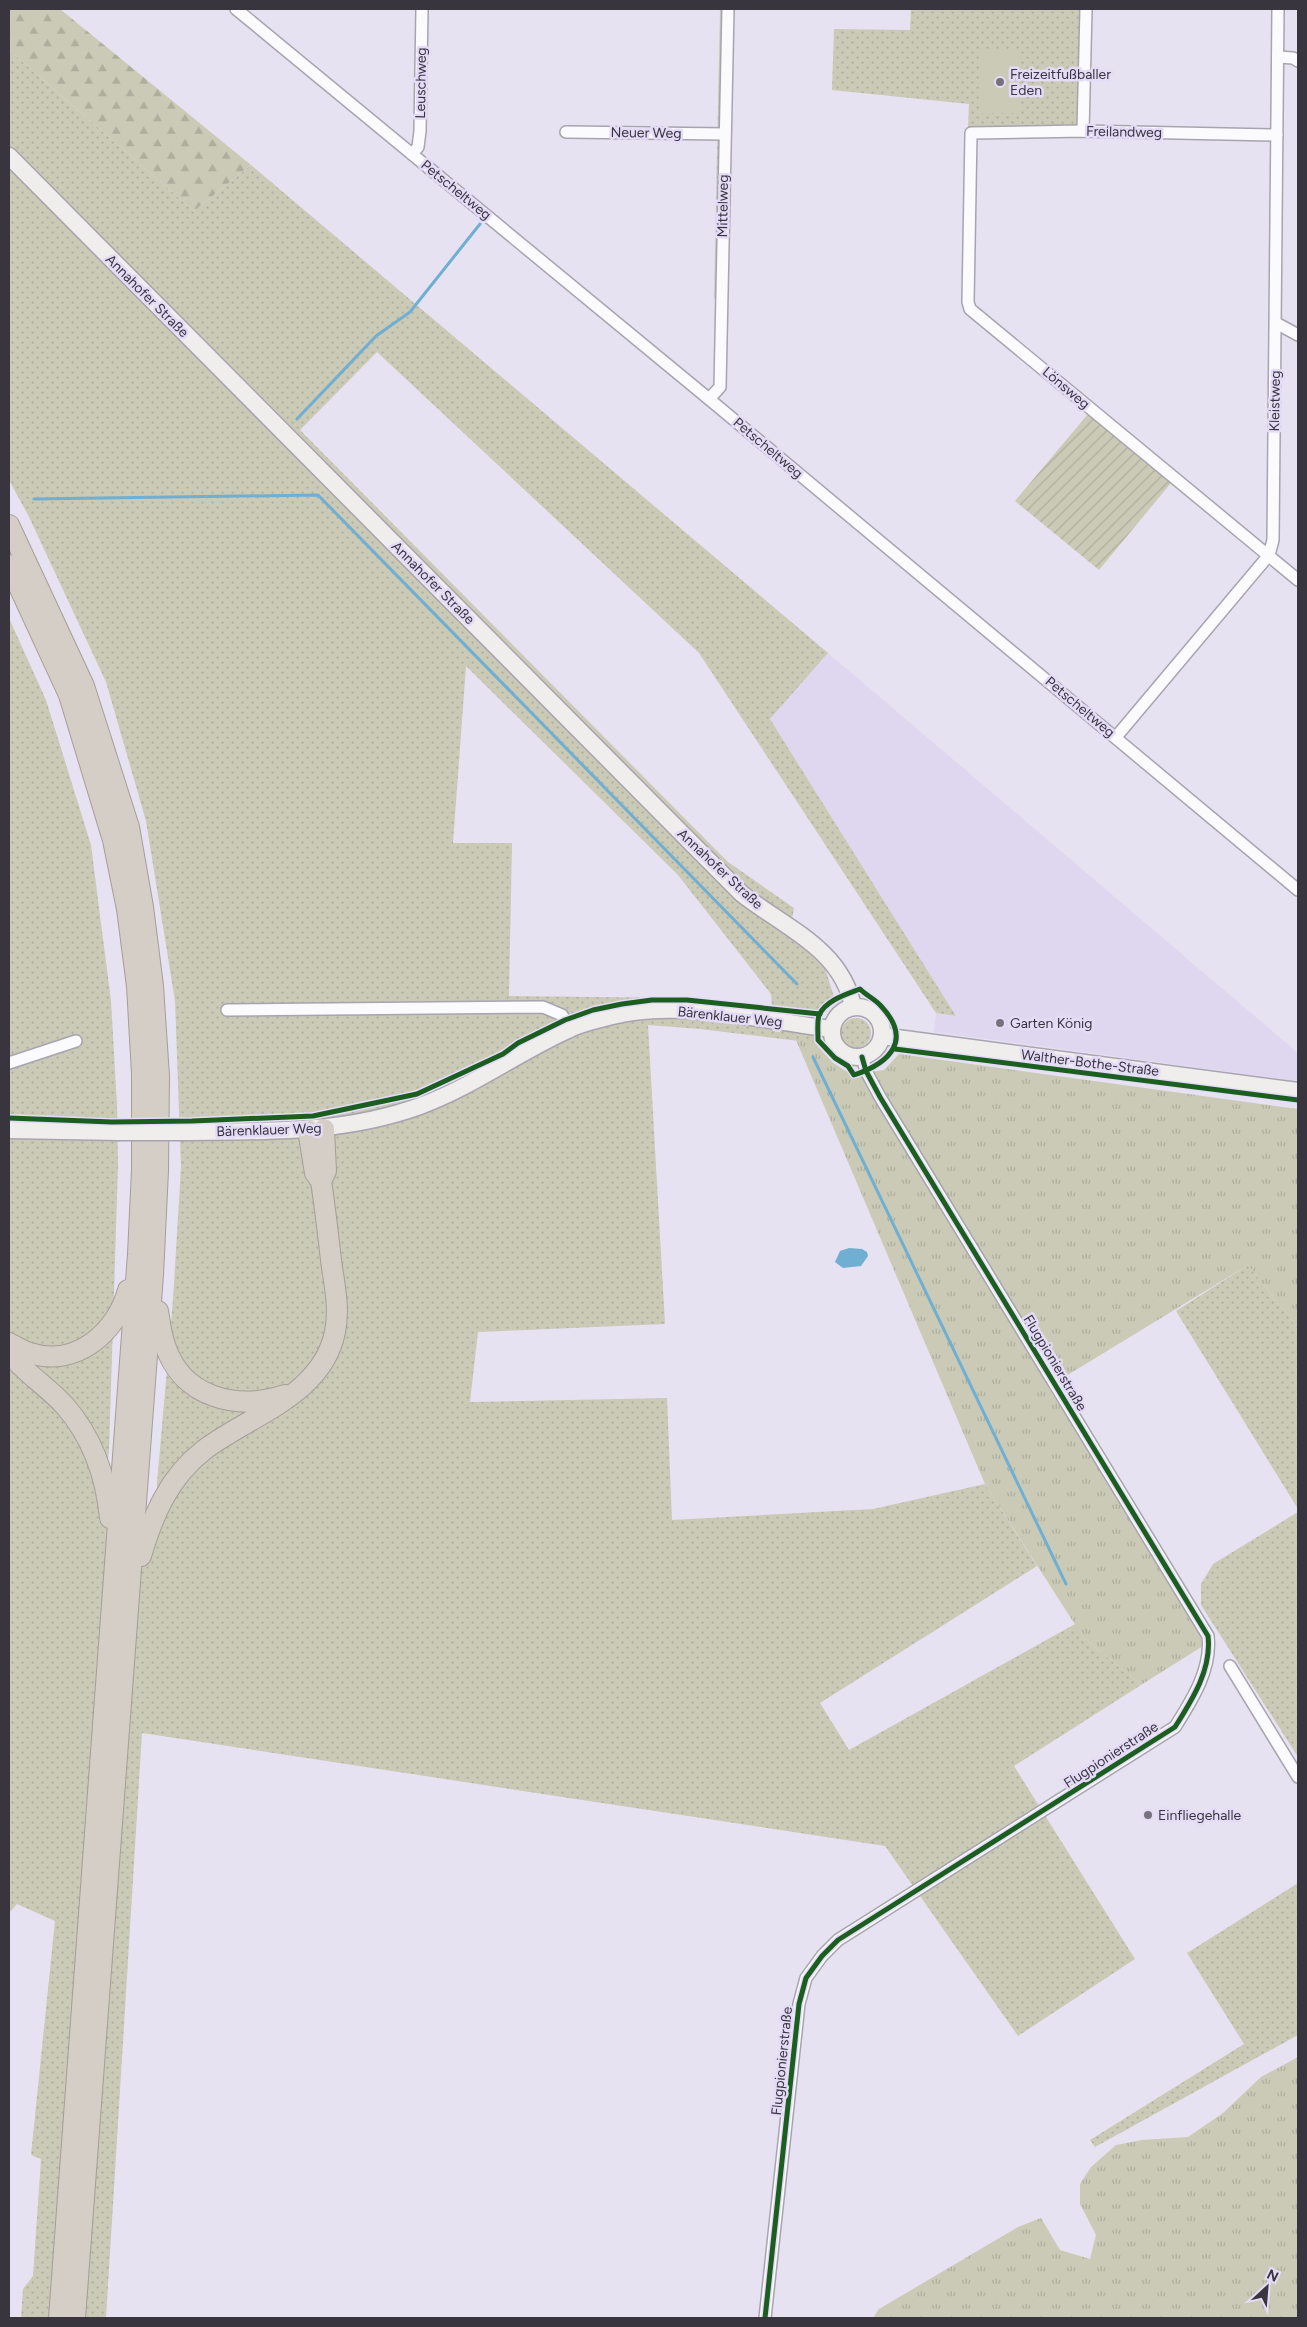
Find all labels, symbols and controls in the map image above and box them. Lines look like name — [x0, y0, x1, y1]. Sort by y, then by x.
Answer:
street label: Leuschweg — [412, 47, 430, 119]
place label: Freizeitfußballer Eden — [1010, 66, 1111, 99]
marker: Freizeitfußballer Eden — [994, 76, 1006, 88]
street label: Freilandweg — [1086, 123, 1162, 141]
street label: Neuer Weg — [610, 124, 682, 142]
street label: Petscheltweg — [417, 156, 495, 224]
street label: Mittelweg — [714, 174, 732, 238]
street label: Annahofer Straße — [102, 251, 192, 341]
street label: Lönsweg — [1039, 363, 1093, 413]
street label: Kleistweg — [1266, 370, 1284, 432]
street label: Petscheltweg — [730, 414, 806, 482]
street label: Annahofer Straße — [388, 538, 478, 628]
street label: Petscheltweg — [1042, 673, 1118, 741]
street label: Annahofer Straße — [674, 825, 766, 913]
street label: Bärenklauer Weg — [677, 1003, 783, 1031]
place label: Garten König — [1010, 1015, 1093, 1032]
marker: Garten König — [994, 1017, 1006, 1029]
street label: Walther-Bothe-Straße — [1020, 1046, 1160, 1080]
street label: Bärenklauer Weg — [216, 1120, 322, 1140]
street label: Flugpionierstraße — [1020, 1312, 1091, 1414]
street label: Flugpionierstraße — [1061, 1718, 1162, 1792]
place label: Einfliegehalle — [1158, 1807, 1241, 1824]
marker: Einfliegehalle — [1142, 1809, 1154, 1821]
street label: Flugpionierstraße — [768, 2006, 796, 2116]
north arrow — [1242, 2262, 1292, 2312]
text: N — [1264, 2266, 1281, 2286]

